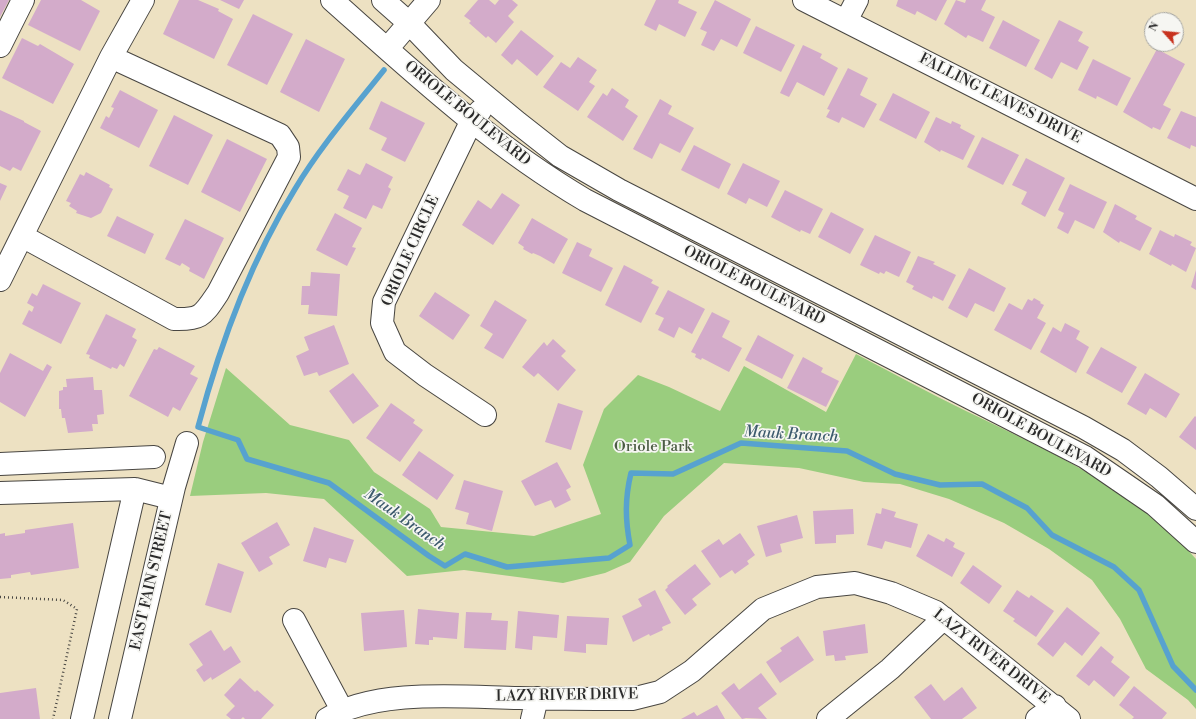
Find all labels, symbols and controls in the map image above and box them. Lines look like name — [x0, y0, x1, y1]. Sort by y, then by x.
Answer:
north arrow — [1144, 12, 1184, 52]
text: N — [1146, 20, 1162, 34]
street label: FALLING LEAVES DRIVE — [916, 50, 1084, 148]
street label: ORIOLE BOULEVARD — [400, 58, 534, 170]
street label: ORIOLE CIRCLE — [378, 193, 444, 309]
street label: ORIOLE BOULEVARD — [680, 242, 828, 330]
street label: ORIOLE BOULEVARD — [968, 390, 1114, 482]
water label: Mauk Branch — [743, 423, 839, 447]
park label: Oriole Park — [614, 438, 692, 456]
water label: Mauk Branch — [360, 485, 448, 555]
street label: EAST FAIN STREET — [127, 510, 177, 652]
street label: LAZY RIVER DRIVE — [929, 606, 1053, 708]
street label: LAZY RIVER DRIVE — [495, 686, 639, 706]

